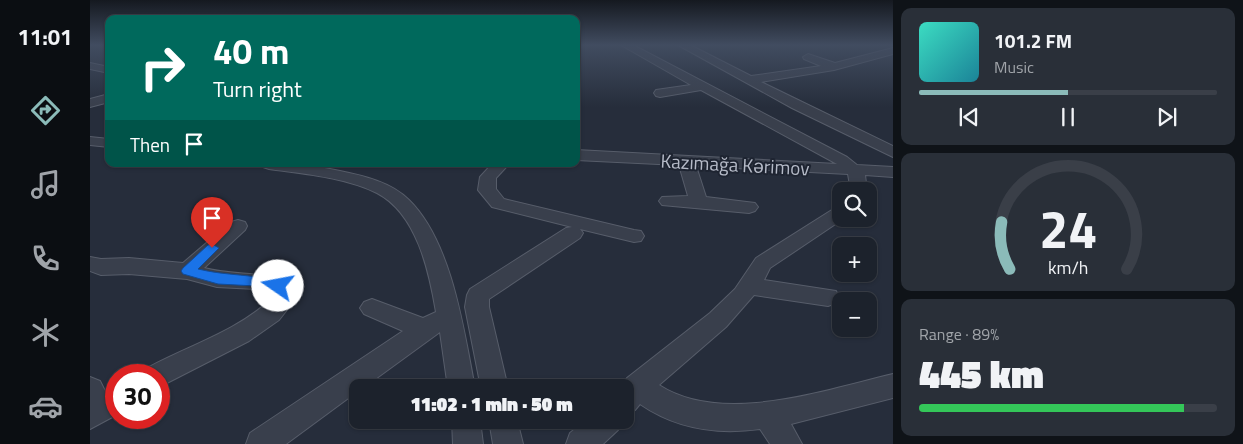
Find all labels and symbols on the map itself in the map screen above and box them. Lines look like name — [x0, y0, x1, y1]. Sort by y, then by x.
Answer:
street label: Kazımağa Kərimov — [660, 146, 810, 182]
pin — [191, 197, 233, 248]
position arrow — [251, 259, 303, 311]
speed limit sign: 30 — [105, 364, 170, 429]

